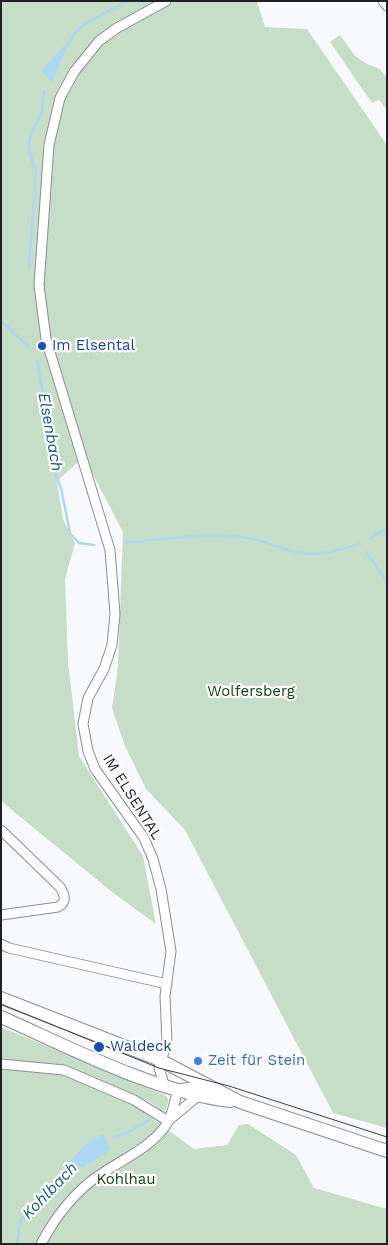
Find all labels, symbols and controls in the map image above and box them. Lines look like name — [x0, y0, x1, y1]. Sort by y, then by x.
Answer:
place label: Im Elsental — [52, 337, 135, 355]
marker: Im Elsental — [36, 340, 48, 352]
water label: Elsenbach — [34, 391, 66, 473]
park label: Wolfersberg — [207, 683, 295, 701]
street label: IM ELSENTAL — [98, 751, 166, 843]
place label: Waldeck — [110, 1038, 172, 1056]
marker: Waldeck — [92, 1040, 106, 1054]
place label: Zeit für Stein — [208, 1052, 305, 1070]
marker: Zeit für Stein — [192, 1055, 204, 1067]
water label: Kohlbach — [18, 1159, 82, 1223]
park label: Kohlhau — [96, 1171, 156, 1189]

